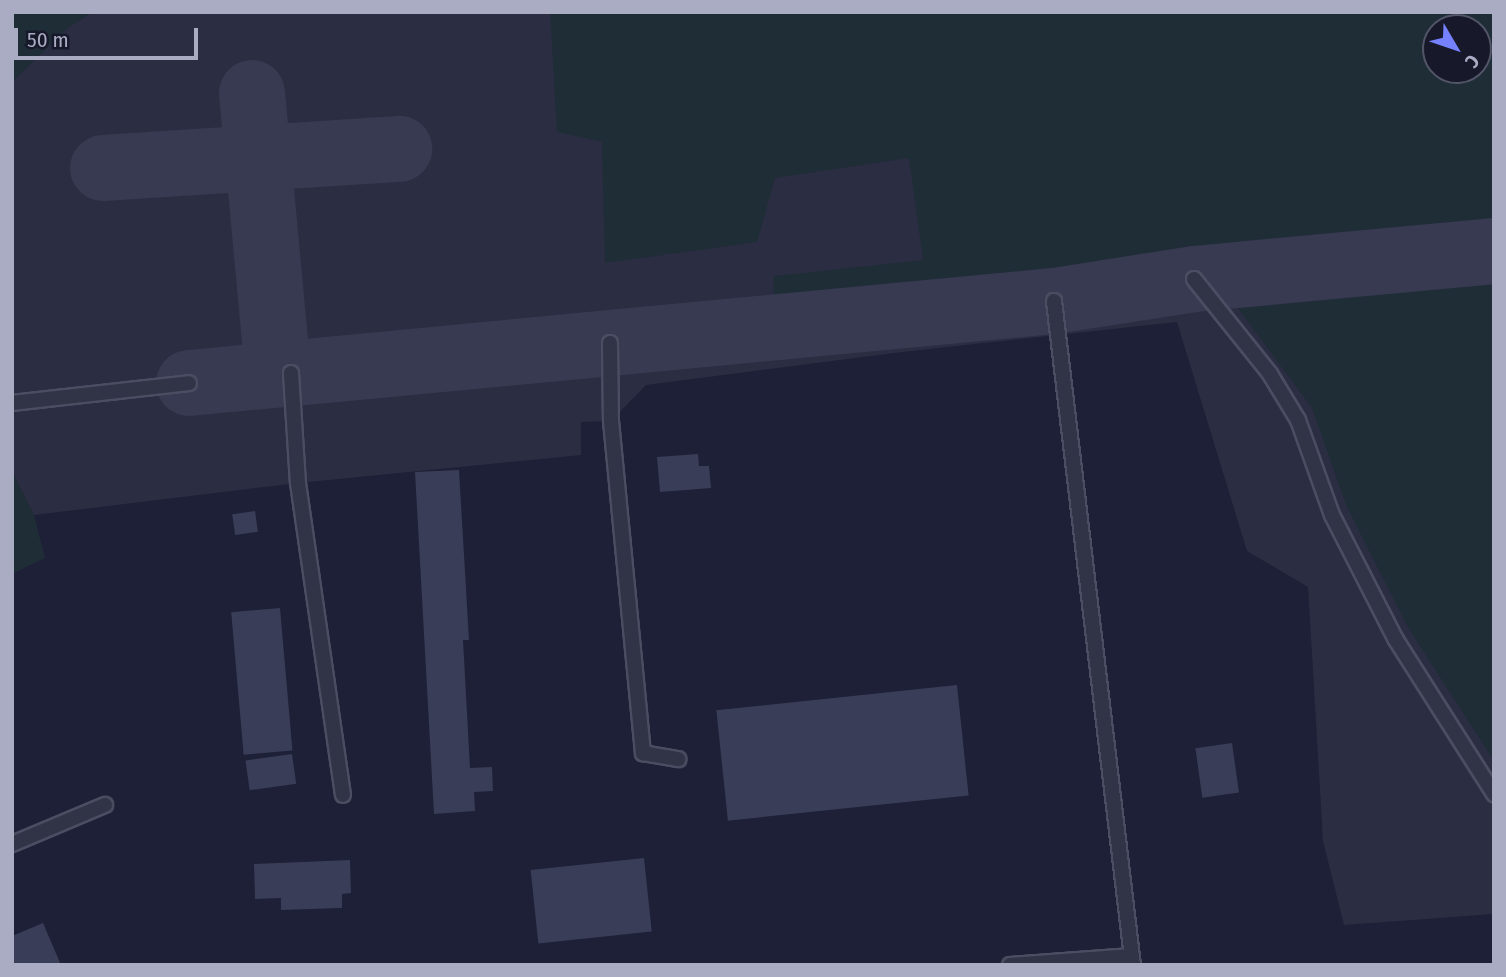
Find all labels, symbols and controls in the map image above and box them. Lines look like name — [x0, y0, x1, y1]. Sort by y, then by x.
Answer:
scale bar — [18, 14, 201, 58]
north arrow — [1422, 14, 1492, 84]
text: 50 m — [27, 27, 69, 53]
text: С — [1460, 50, 1484, 72]

